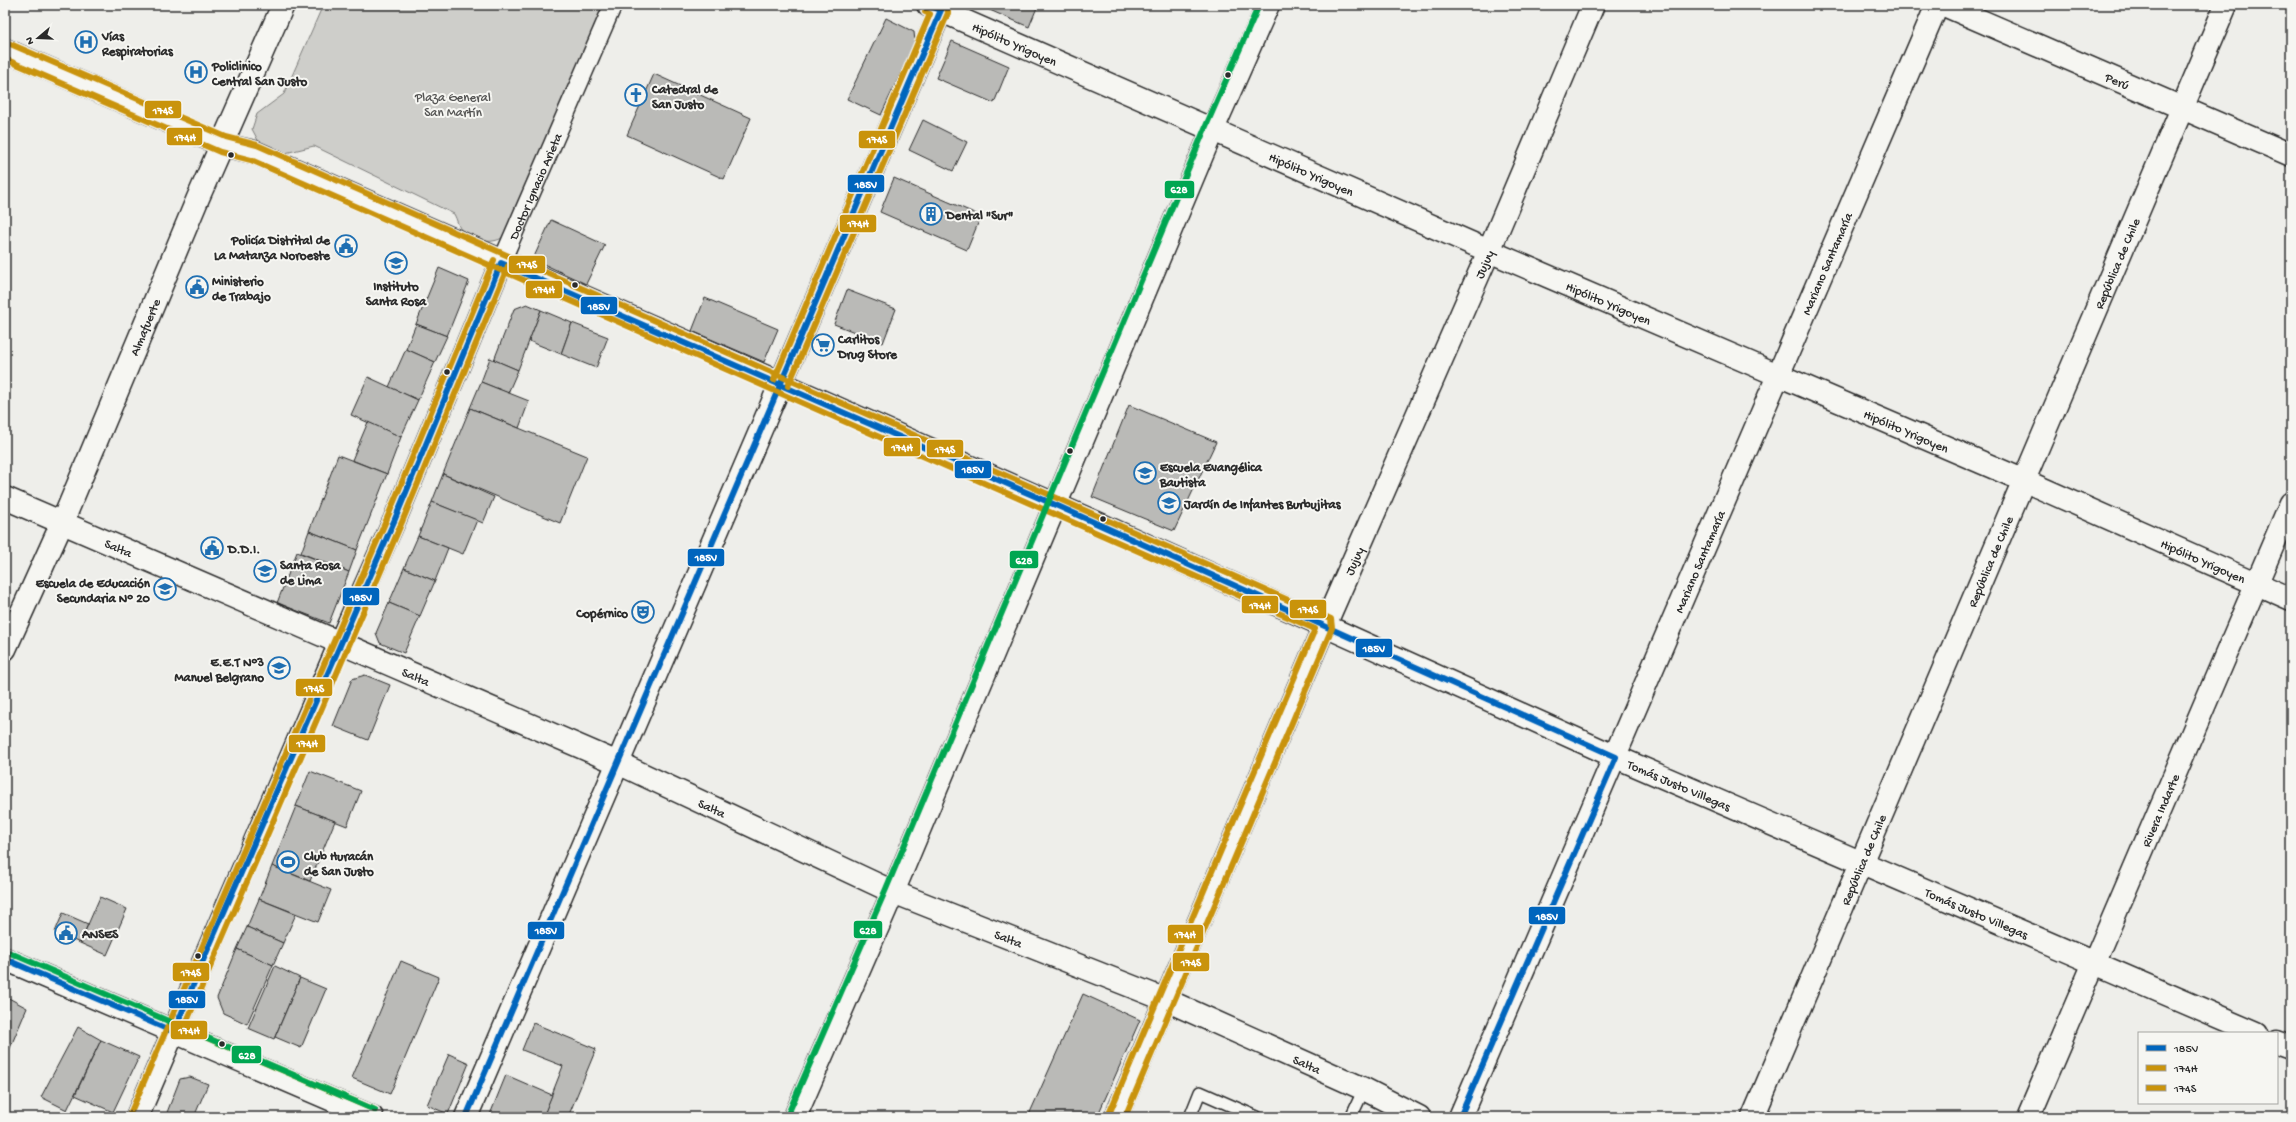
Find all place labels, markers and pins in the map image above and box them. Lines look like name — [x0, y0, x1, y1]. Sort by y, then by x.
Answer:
hospital icon: Vías Respiratorias — [73, 29, 99, 55]
place label: Vías Respiratorias — [101, 30, 174, 61]
hospital icon: Policlinico Central San Justo — [183, 59, 209, 85]
place label: Policlinico Central San Justo — [211, 60, 308, 90]
unlabelled marker — [1223, 70, 1233, 80]
church icon: Catedral de San Justo — [623, 82, 649, 108]
place label: Catedral de San Justo — [651, 83, 719, 113]
unlabelled marker — [226, 150, 236, 160]
building icon: Dental "Sur" — [918, 201, 944, 227]
place label: Dental "Sur" — [945, 209, 1013, 224]
public building icon: Policía Distrital de La Matanza Noroeste — [333, 233, 359, 259]
place label: Policía Distrital de La Matanza Noroeste — [214, 234, 331, 264]
school or university icon: Instituto Santa Rosa — [383, 250, 409, 276]
public building icon: Ministerio de Trabajo — [184, 274, 210, 300]
place label: Ministerio de Trabajo — [212, 275, 271, 305]
place label: Instituto Santa Rosa — [366, 280, 427, 310]
unlabelled marker — [570, 280, 580, 290]
supermarket icon: Carlitos Drug Store — [810, 332, 836, 358]
place label: Carlitos Drug Store — [837, 333, 898, 363]
unlabelled marker — [442, 367, 452, 377]
unlabelled marker — [1065, 446, 1075, 456]
school or university icon: Escuela Evangélica Bautista — [1132, 460, 1158, 486]
place label: Escuela Evangélica Bautista — [1159, 461, 1263, 491]
school or university icon: Jardín de Infantes Burbujitas — [1156, 490, 1182, 516]
place label: Jardín de Infantes Burbujitas — [1183, 497, 1342, 513]
unlabelled marker — [1098, 514, 1108, 524]
public building icon: D.D.I. — [199, 535, 225, 561]
place label: D.D.I. — [227, 543, 260, 558]
school or university icon: Santa Rosa de Lima — [252, 558, 278, 584]
place label: Santa Rosa de Lima — [280, 559, 341, 589]
school or university icon: Escuela de Educación Secundaria N° 20 — [152, 576, 178, 602]
place label: Escuela de Educación Secundaria N° 20 — [36, 577, 151, 607]
theatre icon: Copérnico — [630, 599, 656, 625]
place label: Copérnico — [575, 607, 628, 623]
school or university icon: E.E.T N°3 Manuel Belgrano — [266, 655, 292, 681]
place label: E.E.T N°3 Manuel Belgrano — [174, 656, 264, 686]
sports icon: Club Huracán de San Justo — [275, 849, 301, 875]
place label: Club Huracán de San Justo — [303, 850, 374, 880]
public building icon: ANSES — [53, 920, 79, 946]
place label: ANSES — [81, 928, 119, 943]
unlabelled marker — [193, 951, 203, 961]
unlabelled marker — [217, 1039, 227, 1049]

